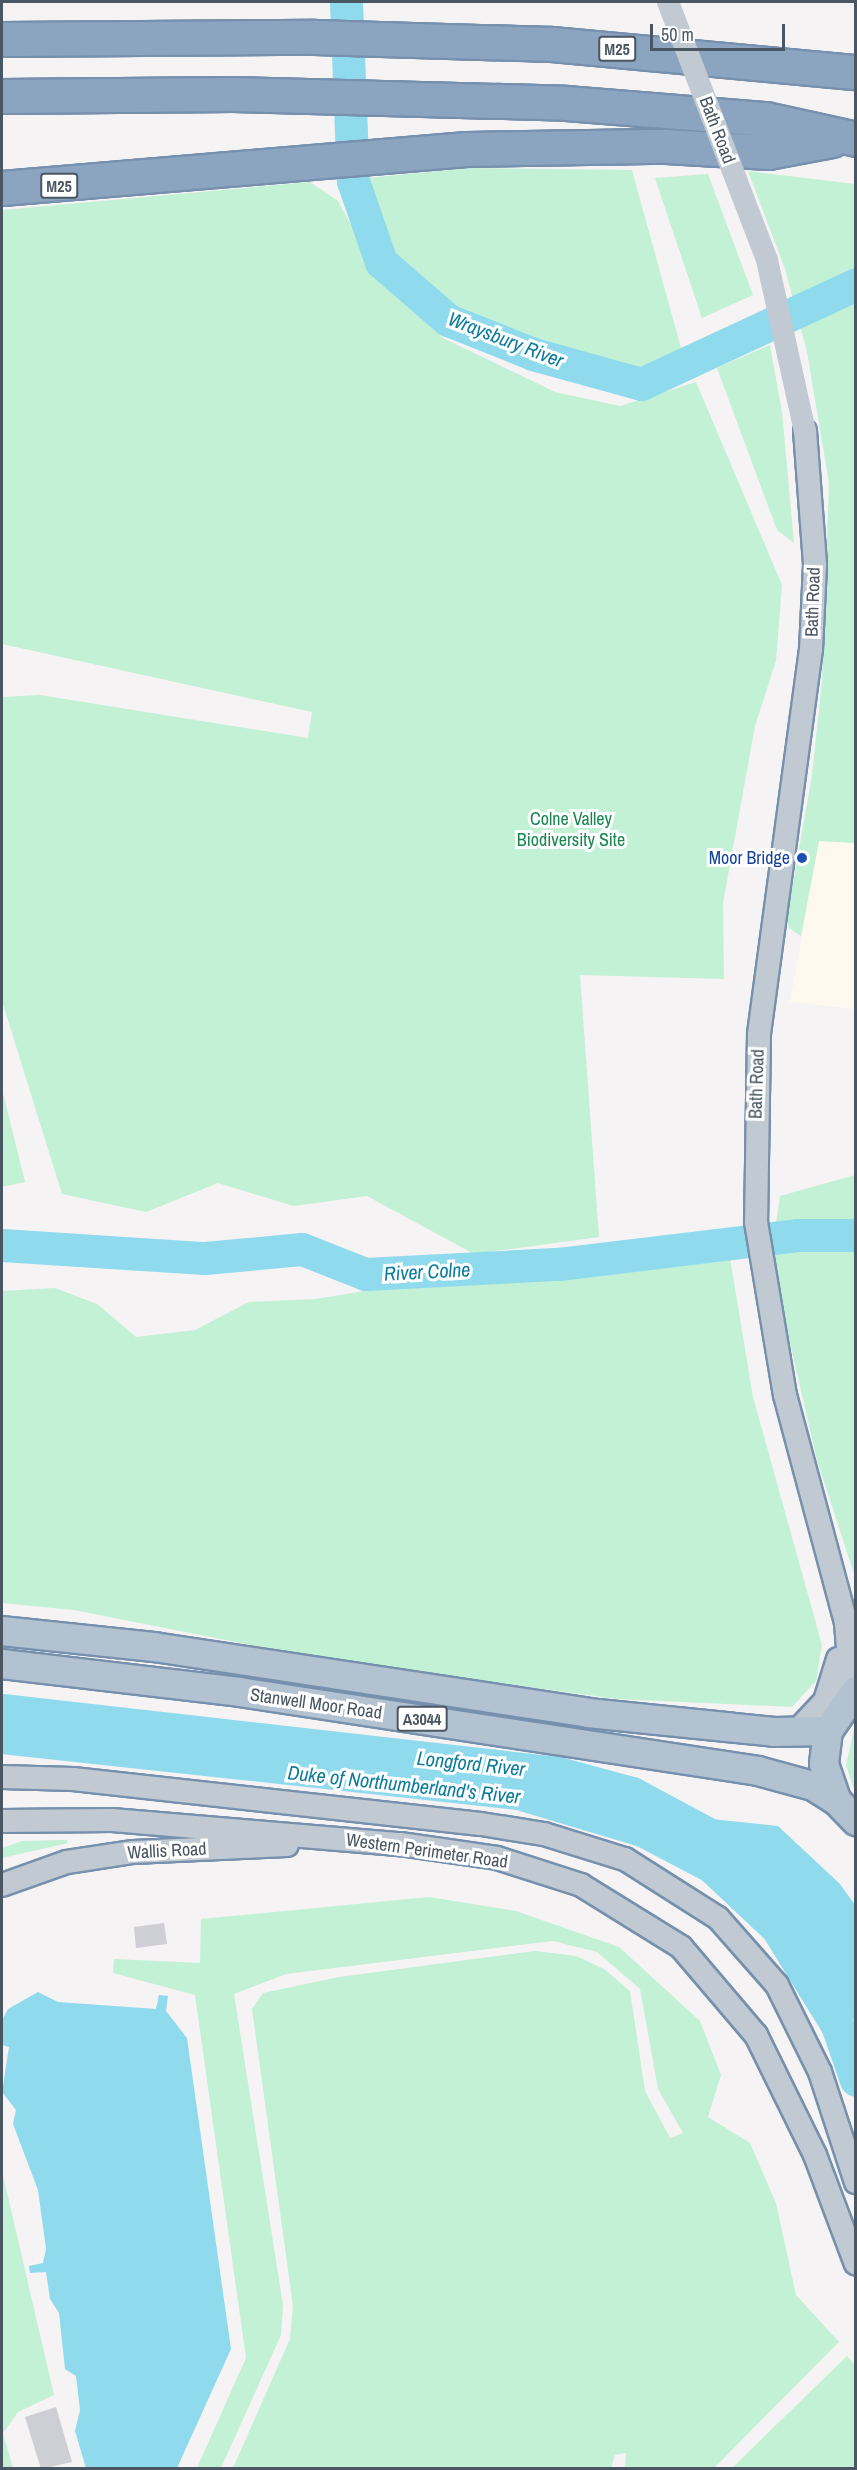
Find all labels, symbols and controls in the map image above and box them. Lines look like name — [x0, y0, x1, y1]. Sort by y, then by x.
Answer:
scale bar — [653, 12, 788, 50]
text: 50 m — [661, 22, 694, 47]
road number: M25 — [598, 36, 636, 62]
street label: Bath Road — [694, 94, 740, 166]
road number: M25 — [40, 173, 78, 199]
water label: Wraysbury River — [445, 306, 567, 372]
street label: Bath Road — [801, 567, 825, 637]
park label: Colne Valley Biodiversity Site — [517, 809, 625, 852]
place label: Moor Bridge — [709, 847, 790, 869]
marker: Moor Bridge — [795, 851, 809, 865]
street label: Bath Road — [745, 1049, 769, 1119]
water label: River Colne — [383, 1257, 471, 1285]
street label: Stanwell Moor Road — [249, 1684, 383, 1724]
road number: A3044 — [396, 1706, 448, 1732]
water label: Longford River — [416, 1745, 526, 1781]
water label: Duke of Northumberland's River — [287, 1760, 521, 1808]
street label: Western Perimeter Road — [345, 1829, 509, 1873]
street label: Wallis Road — [127, 1838, 207, 1864]

